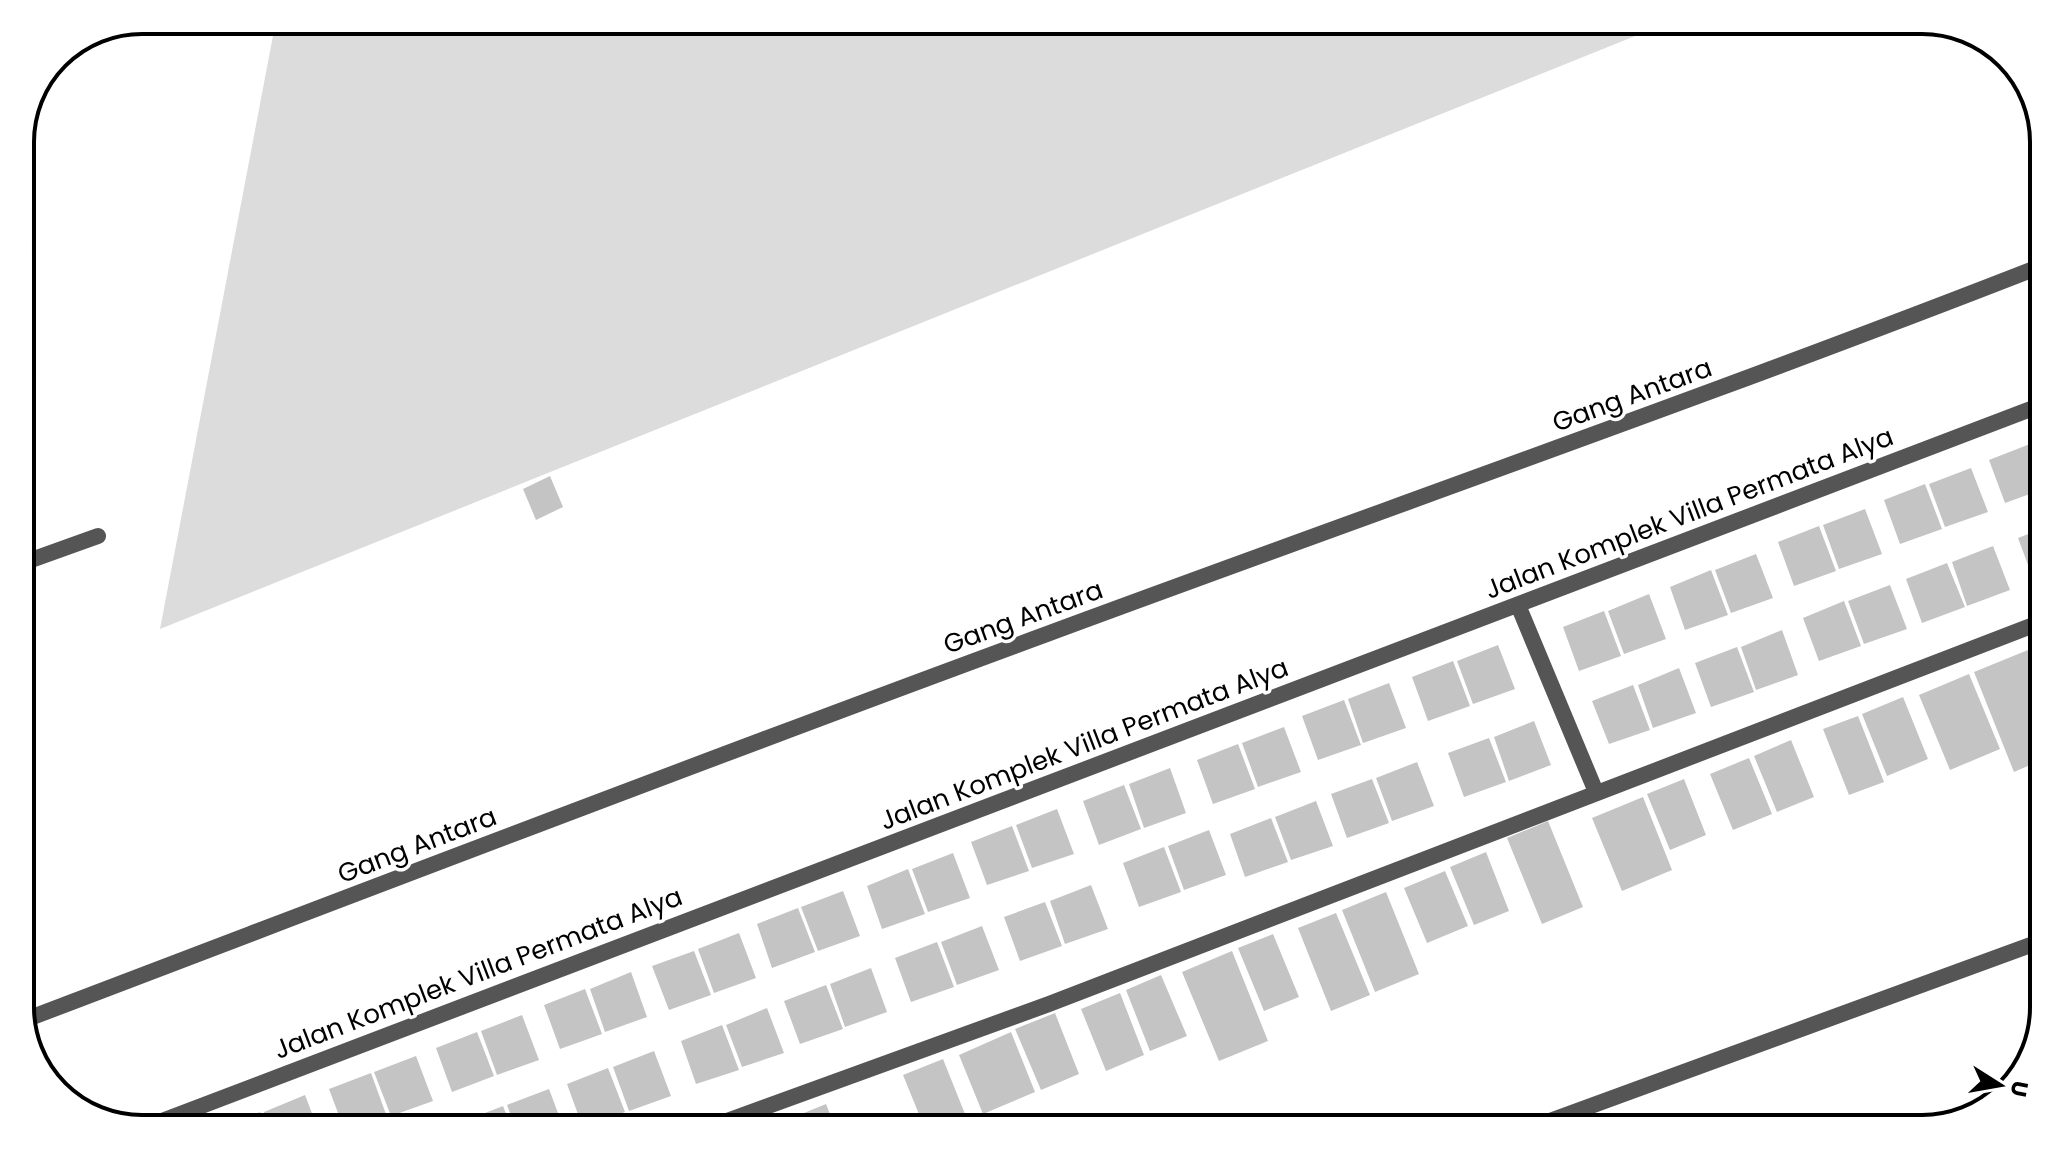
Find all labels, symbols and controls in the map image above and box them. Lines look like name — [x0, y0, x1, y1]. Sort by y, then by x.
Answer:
street label: Gang Antara — [1547, 349, 1717, 441]
street label: Jalan Komplek Villa Permata Alya — [1480, 418, 1898, 608]
street label: Gang Antara — [938, 571, 1108, 663]
street label: Jalan Komplek Villa Permata Alya — [875, 649, 1293, 839]
street label: Gang Antara — [332, 798, 502, 892]
street label: Jalan Komplek Villa Permata Alya — [269, 878, 687, 1068]
north arrow — [1960, 1045, 2040, 1125]
text: U — [2002, 1078, 2036, 1099]

